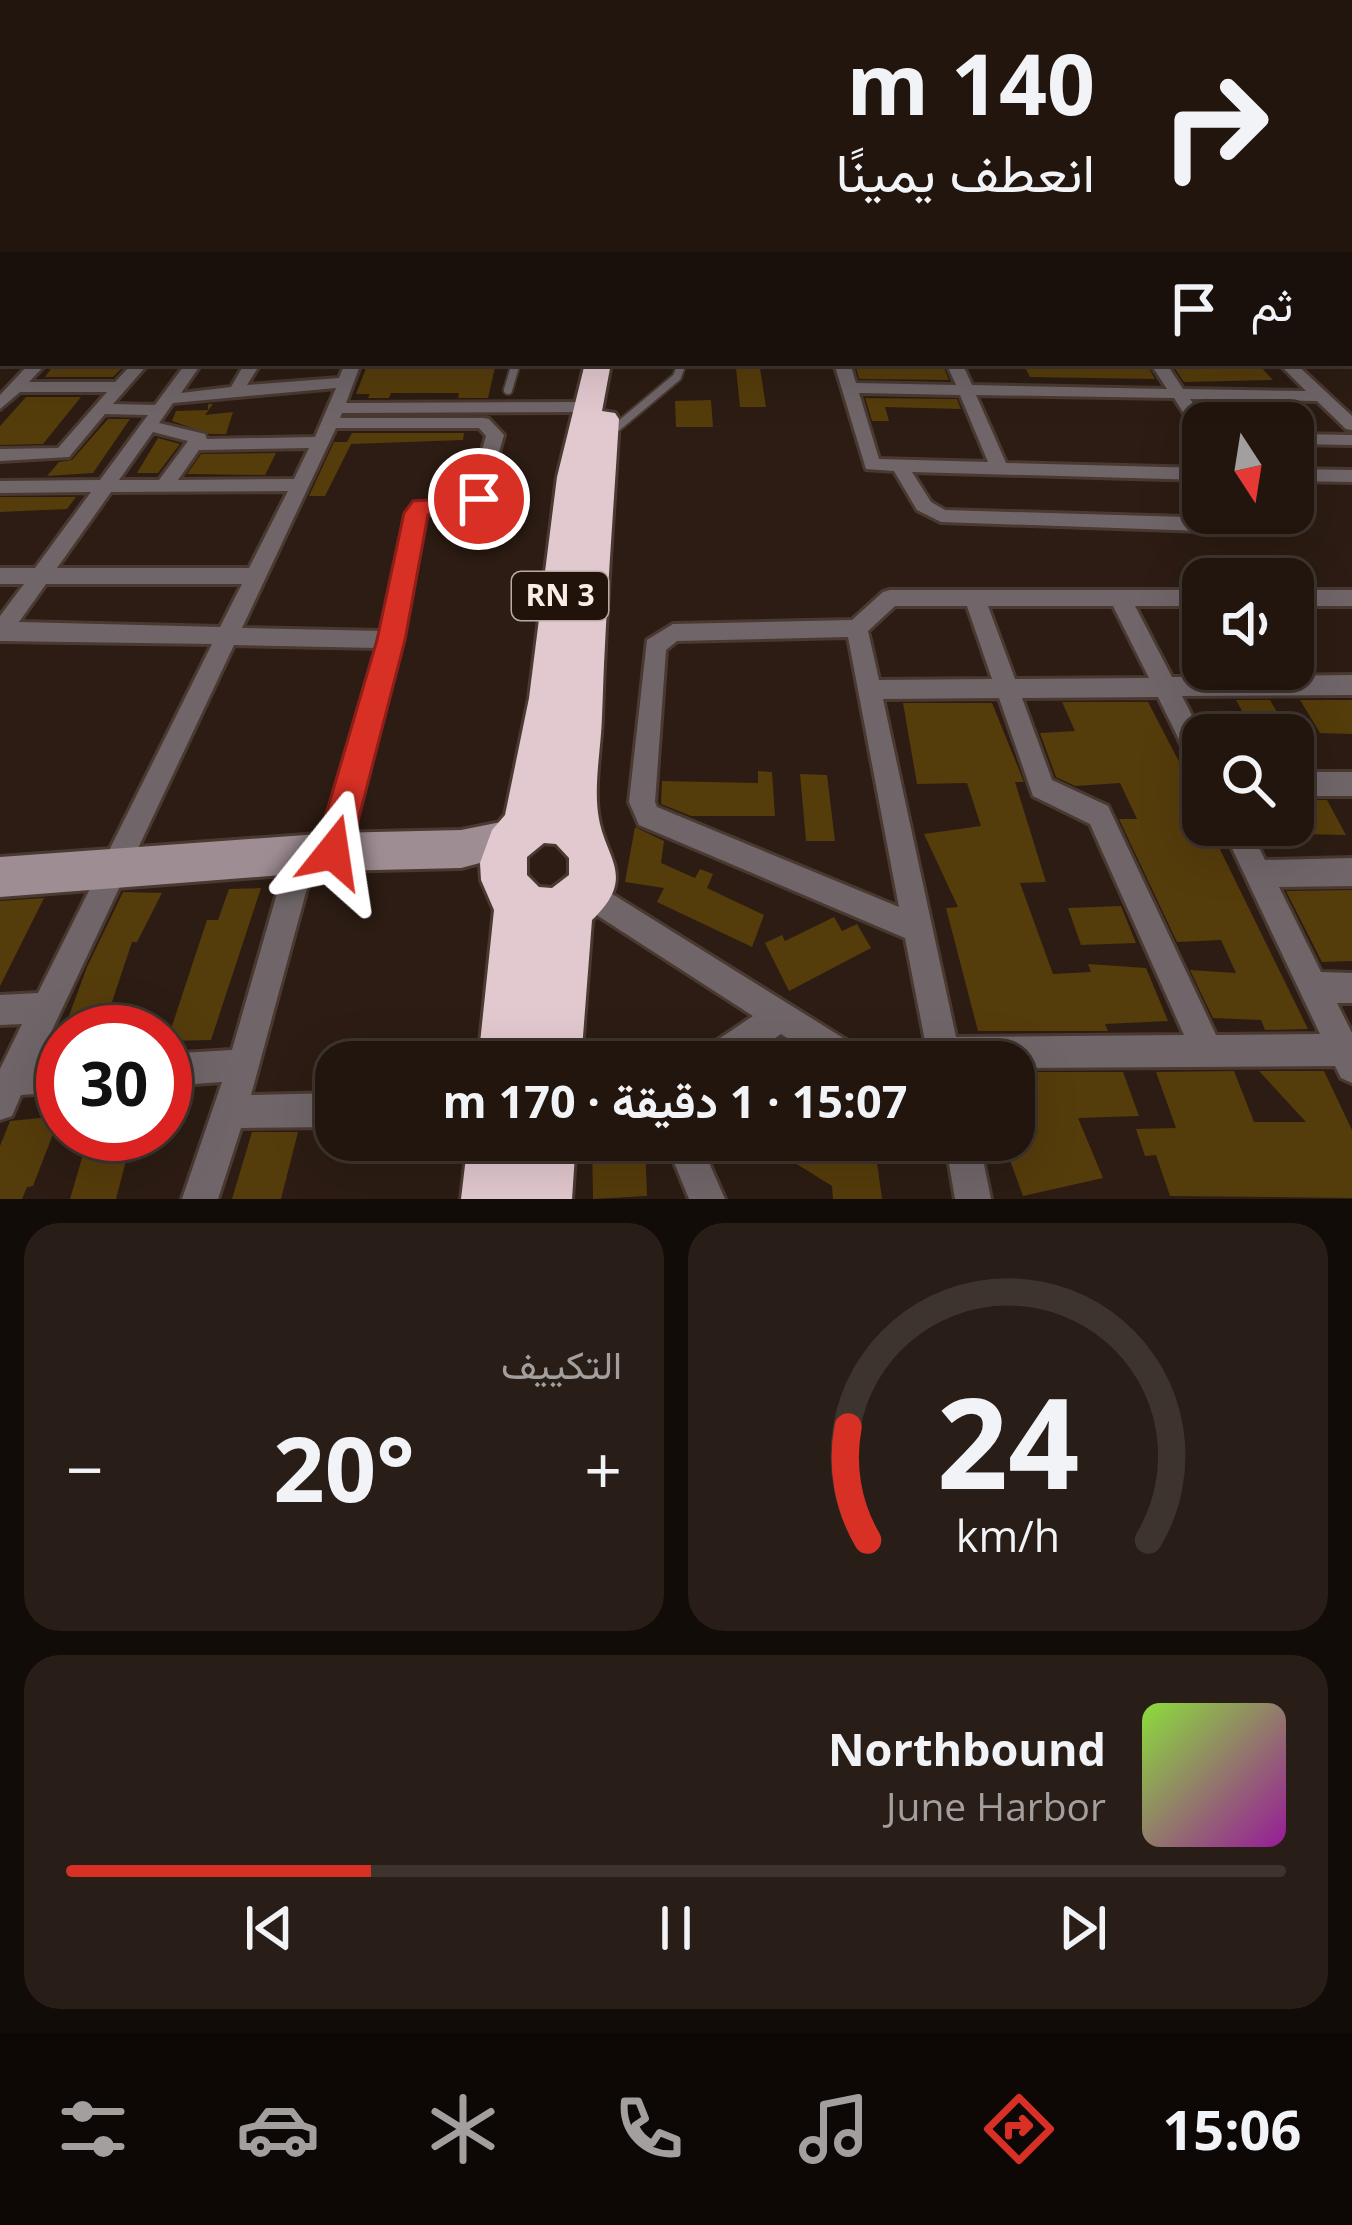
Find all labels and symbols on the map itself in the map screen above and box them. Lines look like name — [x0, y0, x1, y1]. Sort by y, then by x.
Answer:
north arrow — [1182, 402, 1314, 534]
pin — [428, 448, 530, 550]
road number: RN 3 — [512, 572, 608, 620]
position arrow — [270, 789, 396, 915]
speed limit sign: 30 — [36, 1005, 192, 1161]

